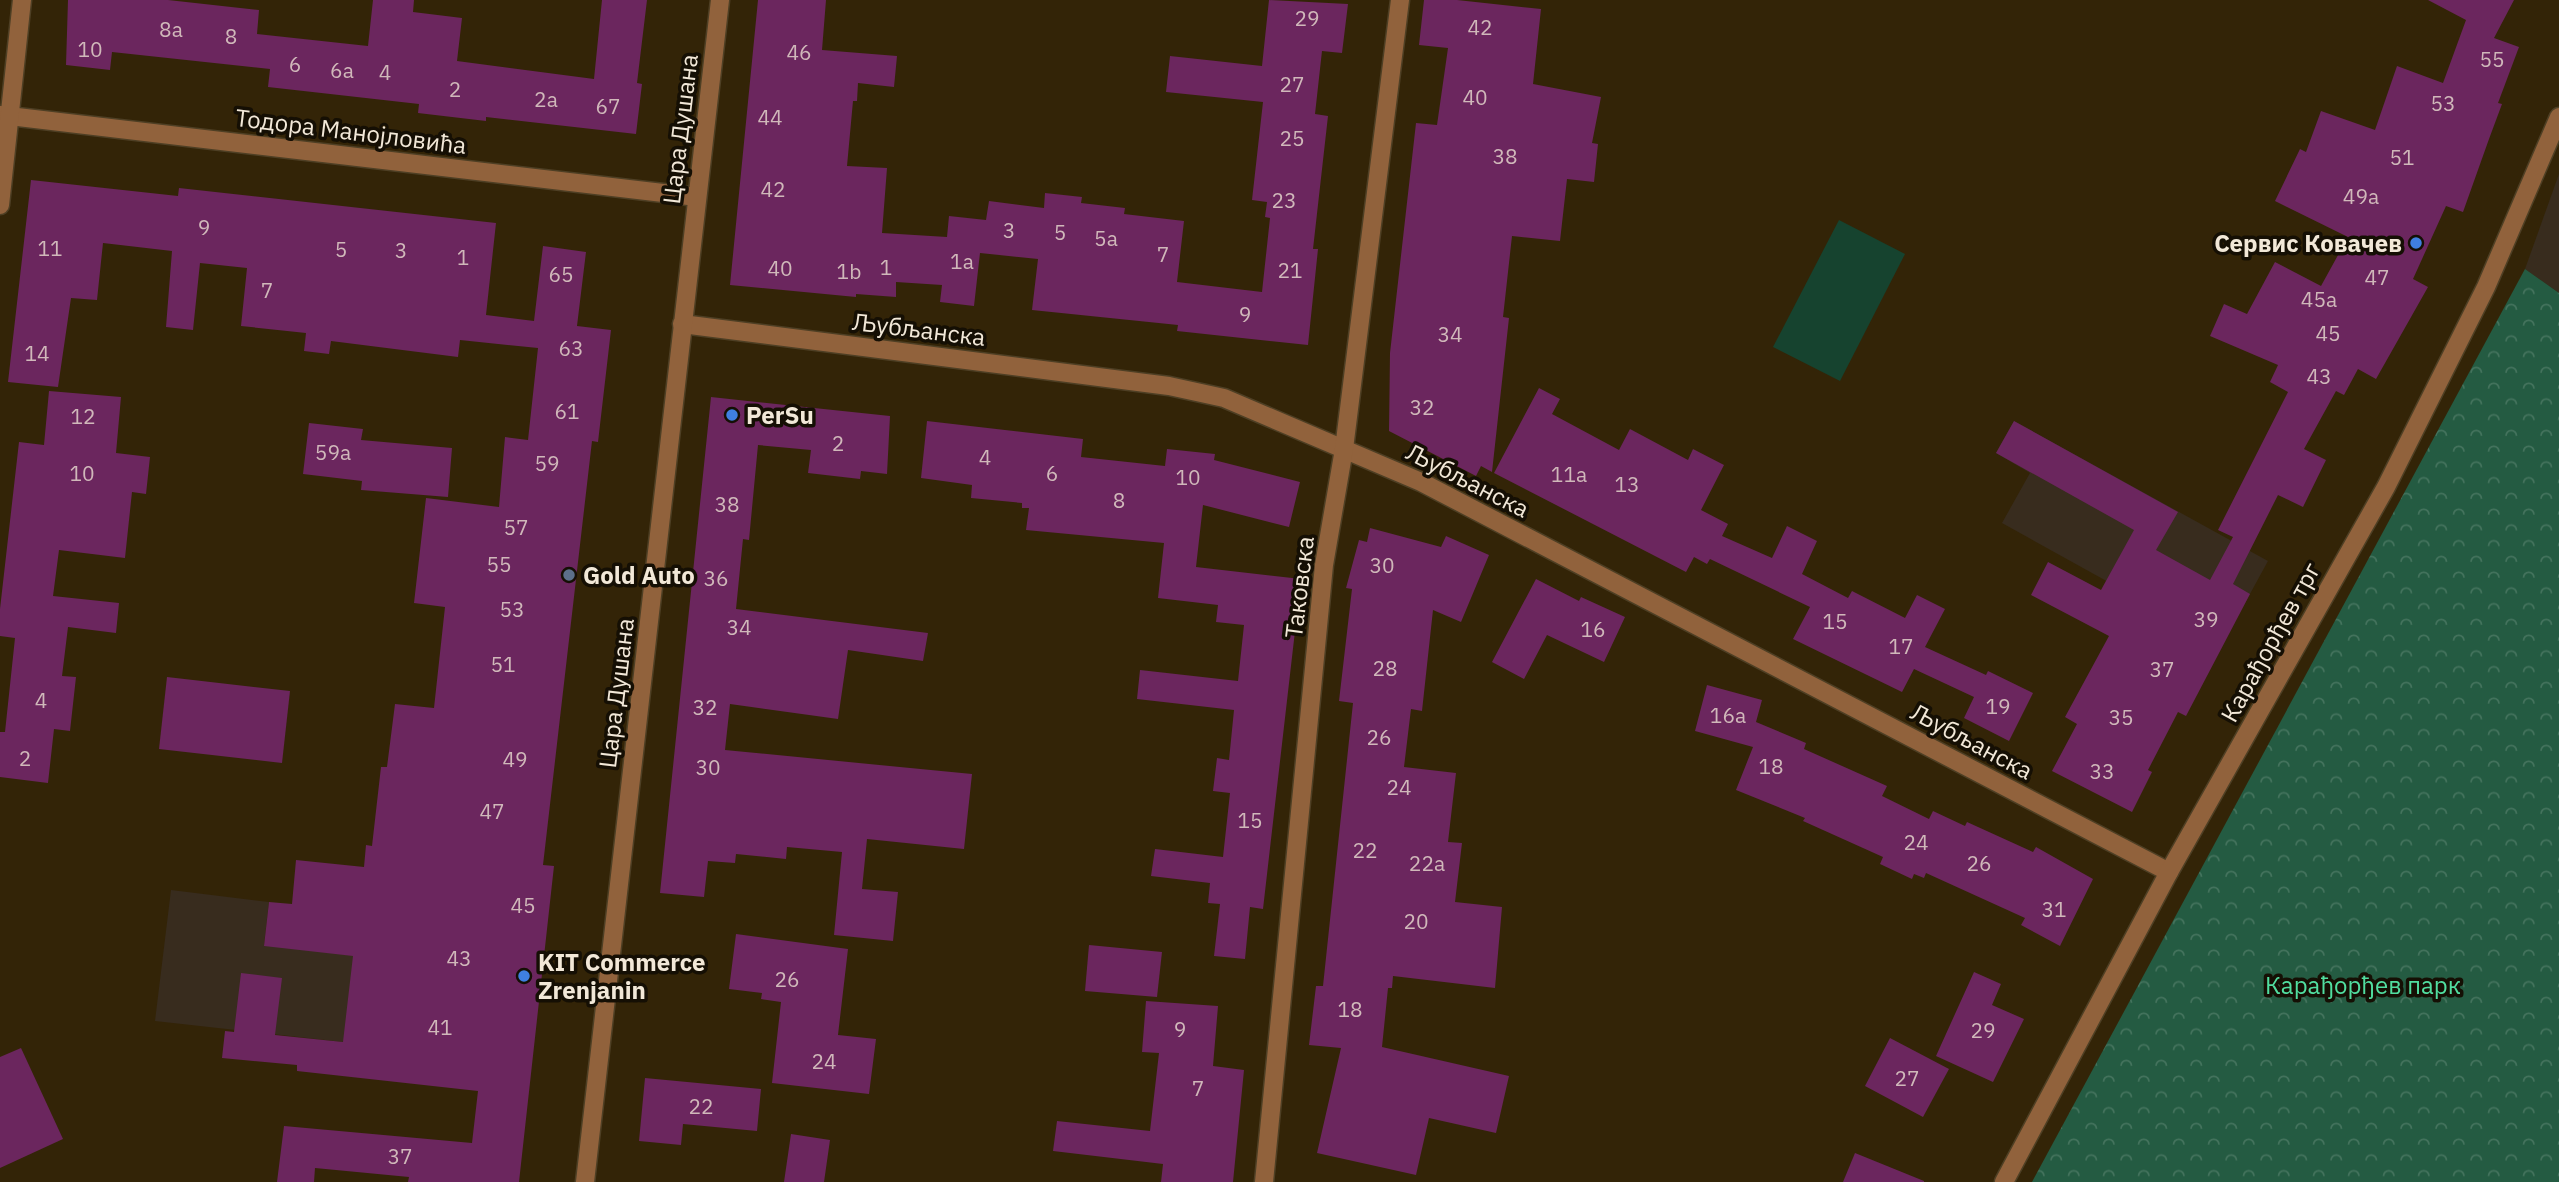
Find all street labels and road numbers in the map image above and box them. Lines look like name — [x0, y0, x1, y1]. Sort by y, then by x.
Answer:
street label: Цара Душана — [655, 52, 705, 206]
street label: Тодора Манојловића — [234, 101, 469, 161]
street label: Љубљанска — [851, 305, 988, 353]
street label: Љубљанска — [1401, 435, 1535, 525]
street label: Таковска — [1277, 534, 1321, 640]
street label: Карађорђев трг — [2213, 556, 2327, 728]
street label: Цара Душана — [591, 616, 641, 770]
street label: Љубљанска — [1905, 695, 2039, 787]

